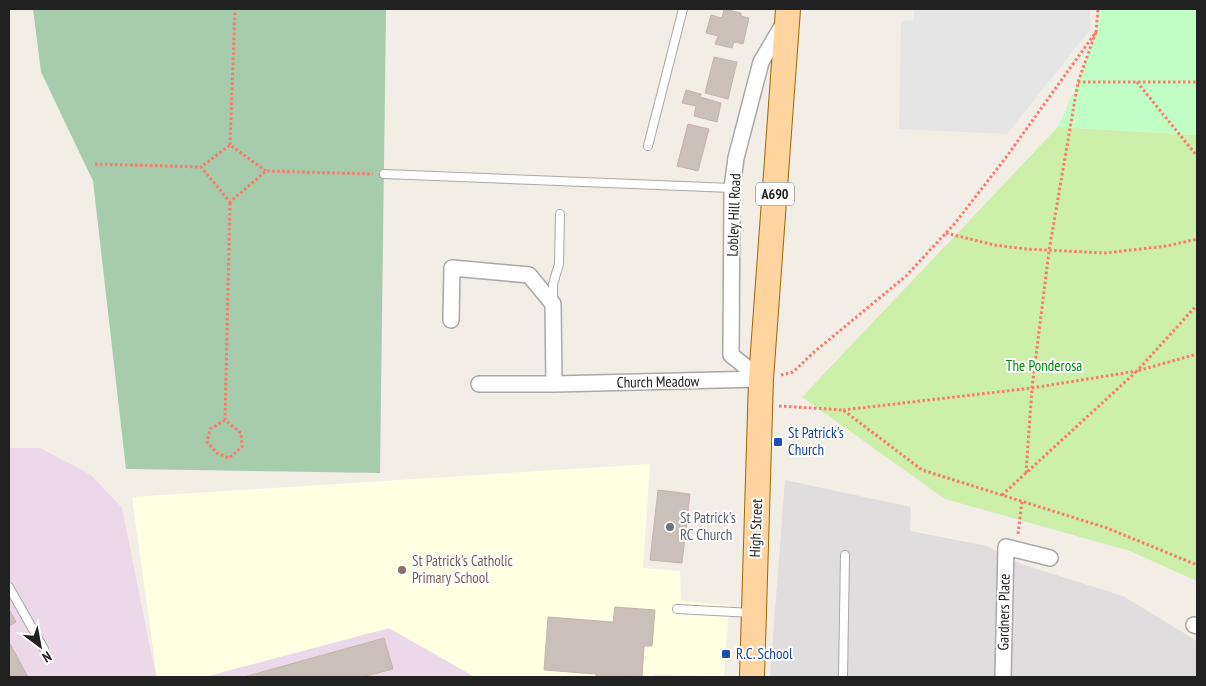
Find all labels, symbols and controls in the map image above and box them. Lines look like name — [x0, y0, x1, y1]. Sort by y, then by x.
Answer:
street label: Lobley Hill Road — [723, 173, 744, 257]
road number: A690 — [756, 182, 794, 205]
park label: The Ponderosa — [1006, 356, 1082, 375]
street label: Church Meadow — [617, 371, 700, 392]
place label: St Patrick's Church — [788, 423, 844, 459]
marker: St Patrick's Church — [772, 436, 784, 448]
street label: High Street — [745, 498, 766, 558]
place label: St Patrick's RC Church — [680, 508, 736, 544]
marker: St Patrick's RC Church — [664, 521, 676, 533]
place label: St Patrick's Catholic Primary School — [412, 551, 514, 587]
marker: St Patrick's Catholic Primary School — [396, 564, 408, 576]
street label: Gardners Place — [993, 573, 1014, 650]
north arrow — [15, 621, 65, 671]
place label: R.C. School — [736, 644, 793, 663]
text: N — [39, 647, 55, 667]
marker: R.C. School — [720, 648, 732, 660]

